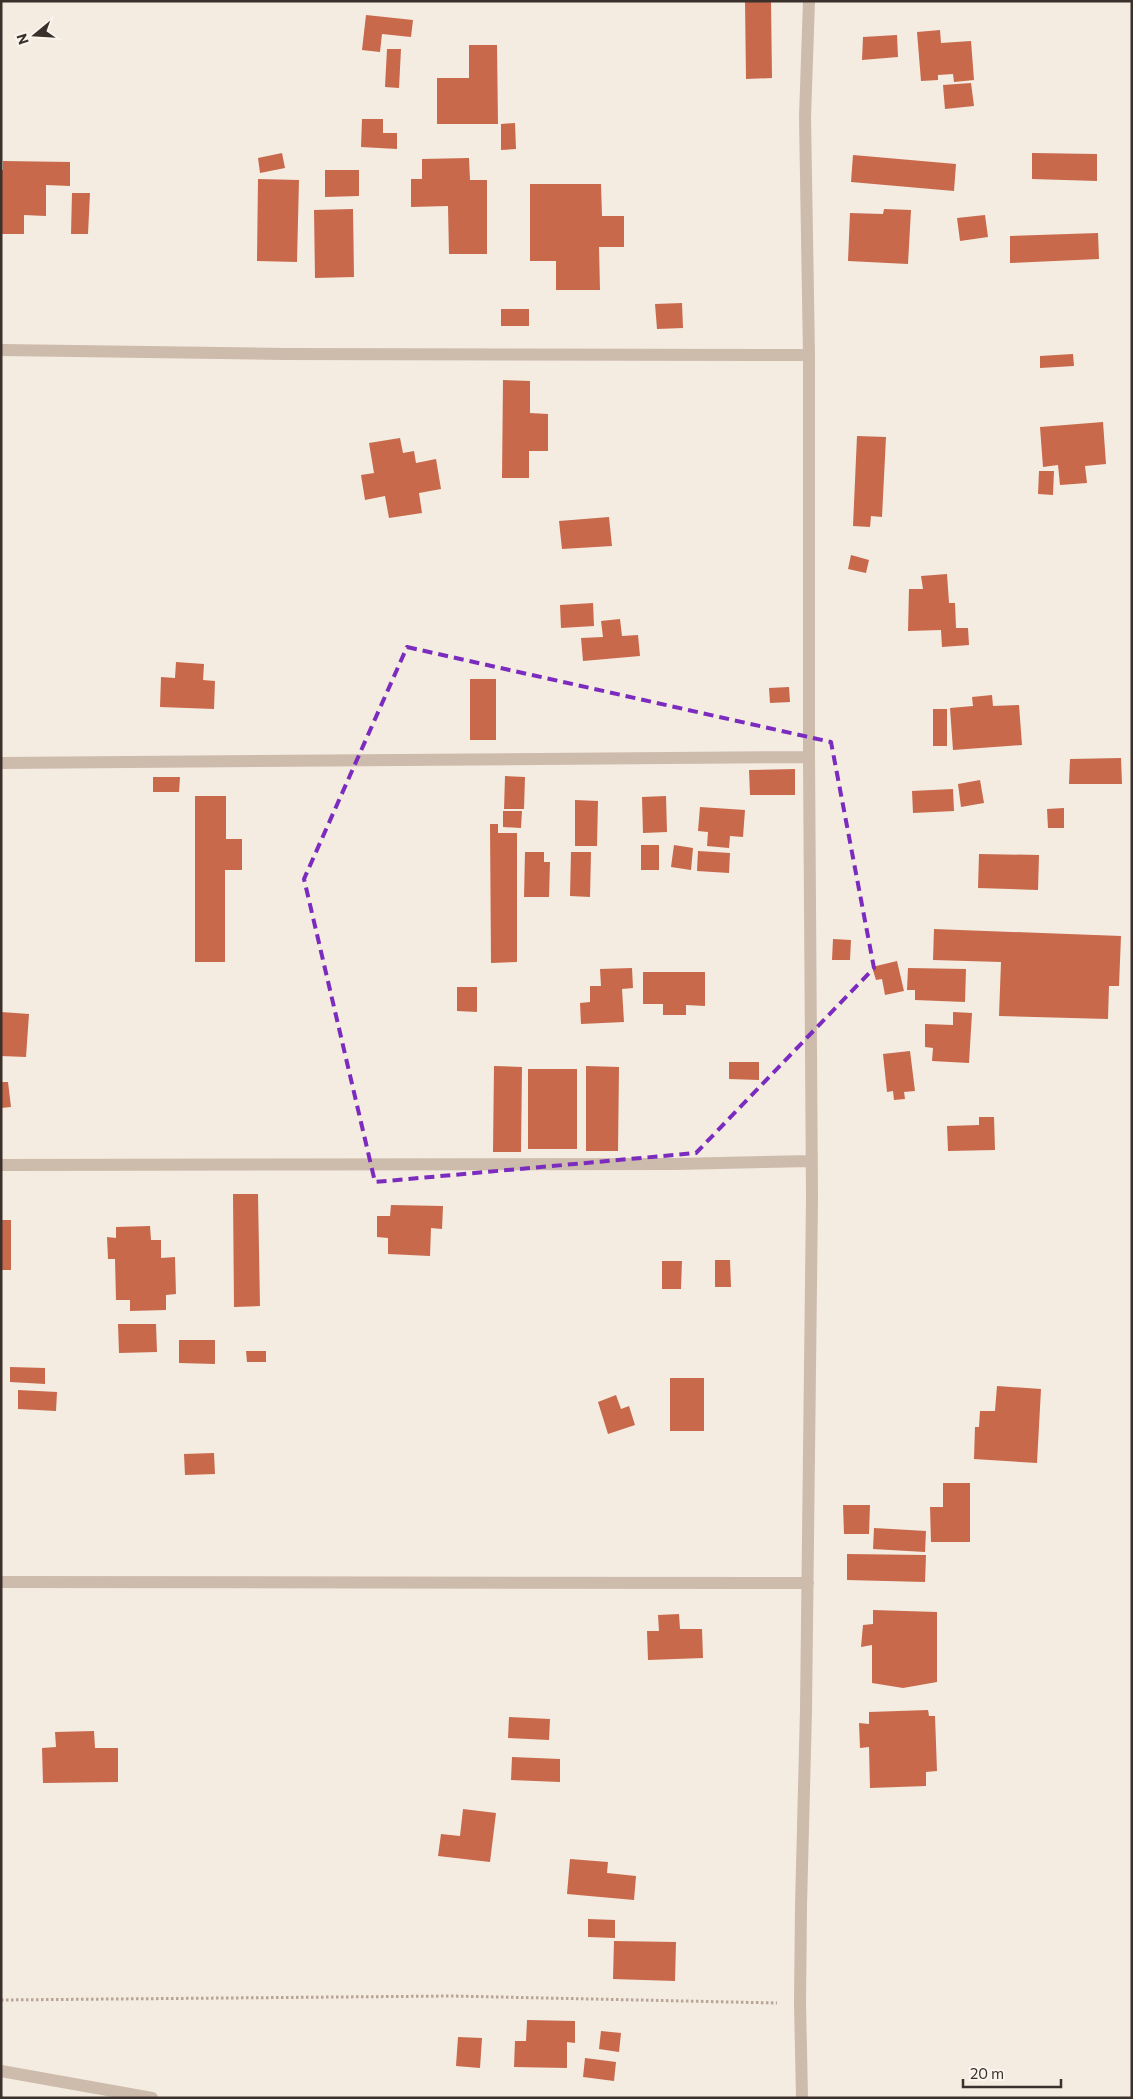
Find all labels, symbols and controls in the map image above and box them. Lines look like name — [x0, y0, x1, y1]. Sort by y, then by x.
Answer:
north arrow — [10, 10, 60, 60]
text: N — [12, 32, 32, 47]
scale bar — [963, 2056, 1060, 2088]
text: 20 m — [970, 2064, 1004, 2082]

